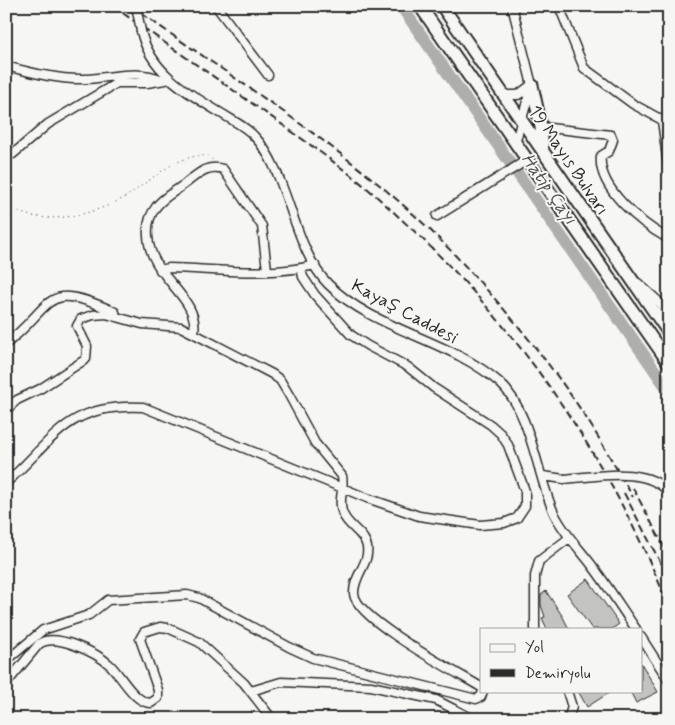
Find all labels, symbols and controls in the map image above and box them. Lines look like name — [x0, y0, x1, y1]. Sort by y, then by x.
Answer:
street label: 19 Mayıs Bulvarı — [522, 101, 614, 220]
water label: Hatip Çayı — [515, 148, 583, 230]
street label: Kayaş Caddesi — [347, 274, 462, 350]
legend — [480, 628, 642, 692]
text: Yol — [525, 638, 544, 658]
text: Demiryolu — [525, 664, 591, 684]

